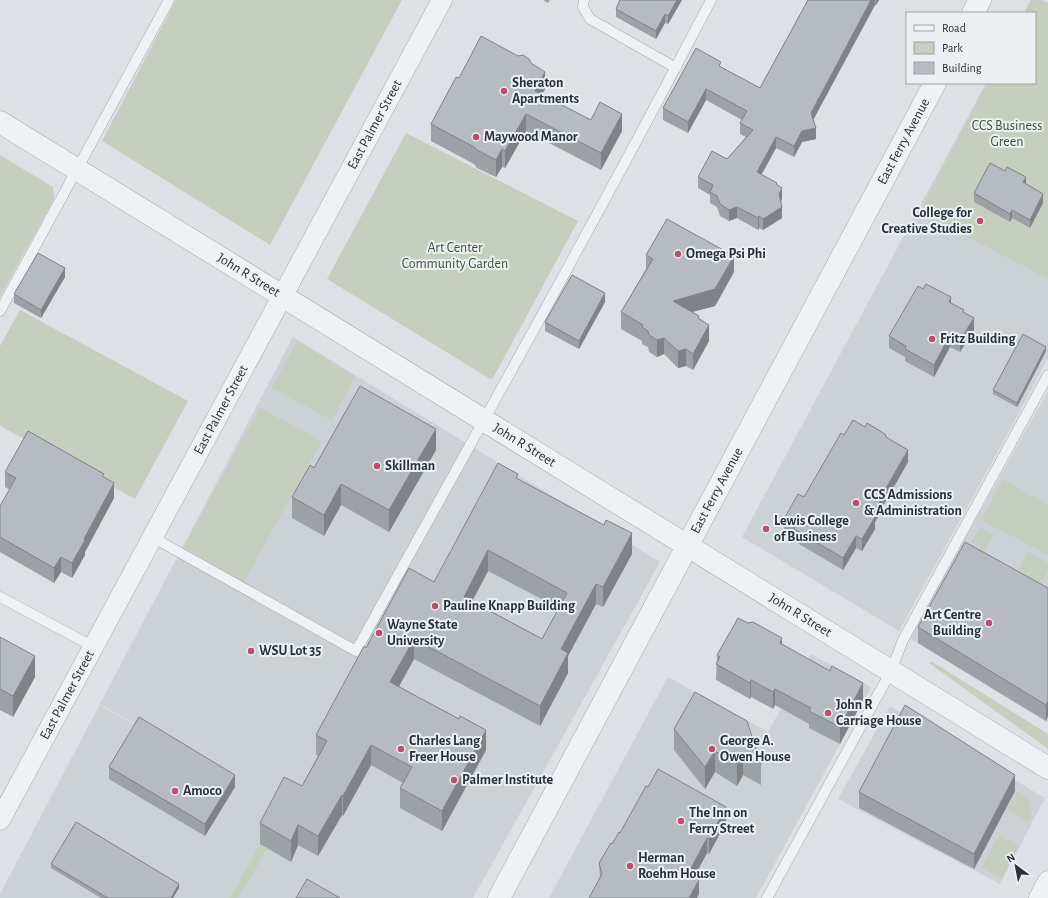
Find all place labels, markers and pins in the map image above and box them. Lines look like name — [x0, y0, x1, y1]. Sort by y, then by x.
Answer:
place label: Sheraton Apartments — [512, 76, 579, 106]
marker: Sheraton Apartments — [499, 86, 509, 96]
place label: Maywood Manor — [484, 130, 578, 144]
marker: Maywood Manor — [471, 132, 481, 142]
place label: College for Creative Studies — [882, 206, 972, 236]
marker: College for Creative Studies — [975, 216, 985, 226]
place label: Omega Psi Phi — [686, 247, 766, 261]
marker: Omega Psi Phi — [673, 249, 683, 259]
place label: Fritz Building — [940, 332, 1016, 346]
marker: Fritz Building — [927, 334, 937, 344]
place label: Skillman — [385, 459, 435, 473]
marker: Skillman — [372, 461, 382, 471]
place label: CCS Admissions & Administration — [864, 488, 962, 518]
marker: CCS Admissions & Administration — [851, 498, 861, 508]
place label: Lewis College of Business — [774, 514, 849, 544]
marker: Lewis College of Business — [761, 524, 771, 534]
place label: Pauline Knapp Building — [443, 599, 576, 613]
marker: Pauline Knapp Building — [430, 601, 440, 611]
place label: Art Centre Building — [924, 608, 982, 638]
place label: Wayne State University — [387, 618, 458, 648]
marker: Art Centre Building — [984, 618, 994, 628]
marker: Wayne State University — [374, 628, 384, 638]
place label: WSU Lot 35 — [259, 644, 321, 658]
marker: WSU Lot 35 — [246, 646, 256, 656]
place label: John R Carriage House — [836, 698, 922, 728]
marker: John R Carriage House — [823, 708, 833, 718]
place label: Charles Lang Freer House — [409, 734, 481, 764]
place label: George A. Owen House — [720, 734, 791, 764]
marker: Charles Lang Freer House — [396, 744, 406, 754]
marker: George A. Owen House — [707, 744, 717, 754]
place label: Palmer Institute — [462, 773, 554, 787]
marker: Palmer Institute — [449, 775, 459, 785]
place label: Amoco — [183, 784, 222, 798]
marker: Amoco — [170, 786, 180, 796]
place label: The Inn on Ferry Street — [689, 806, 755, 836]
marker: The Inn on Ferry Street — [676, 816, 686, 826]
place label: Herman Roehm House — [638, 851, 716, 881]
marker: Herman Roehm House — [625, 861, 635, 871]

